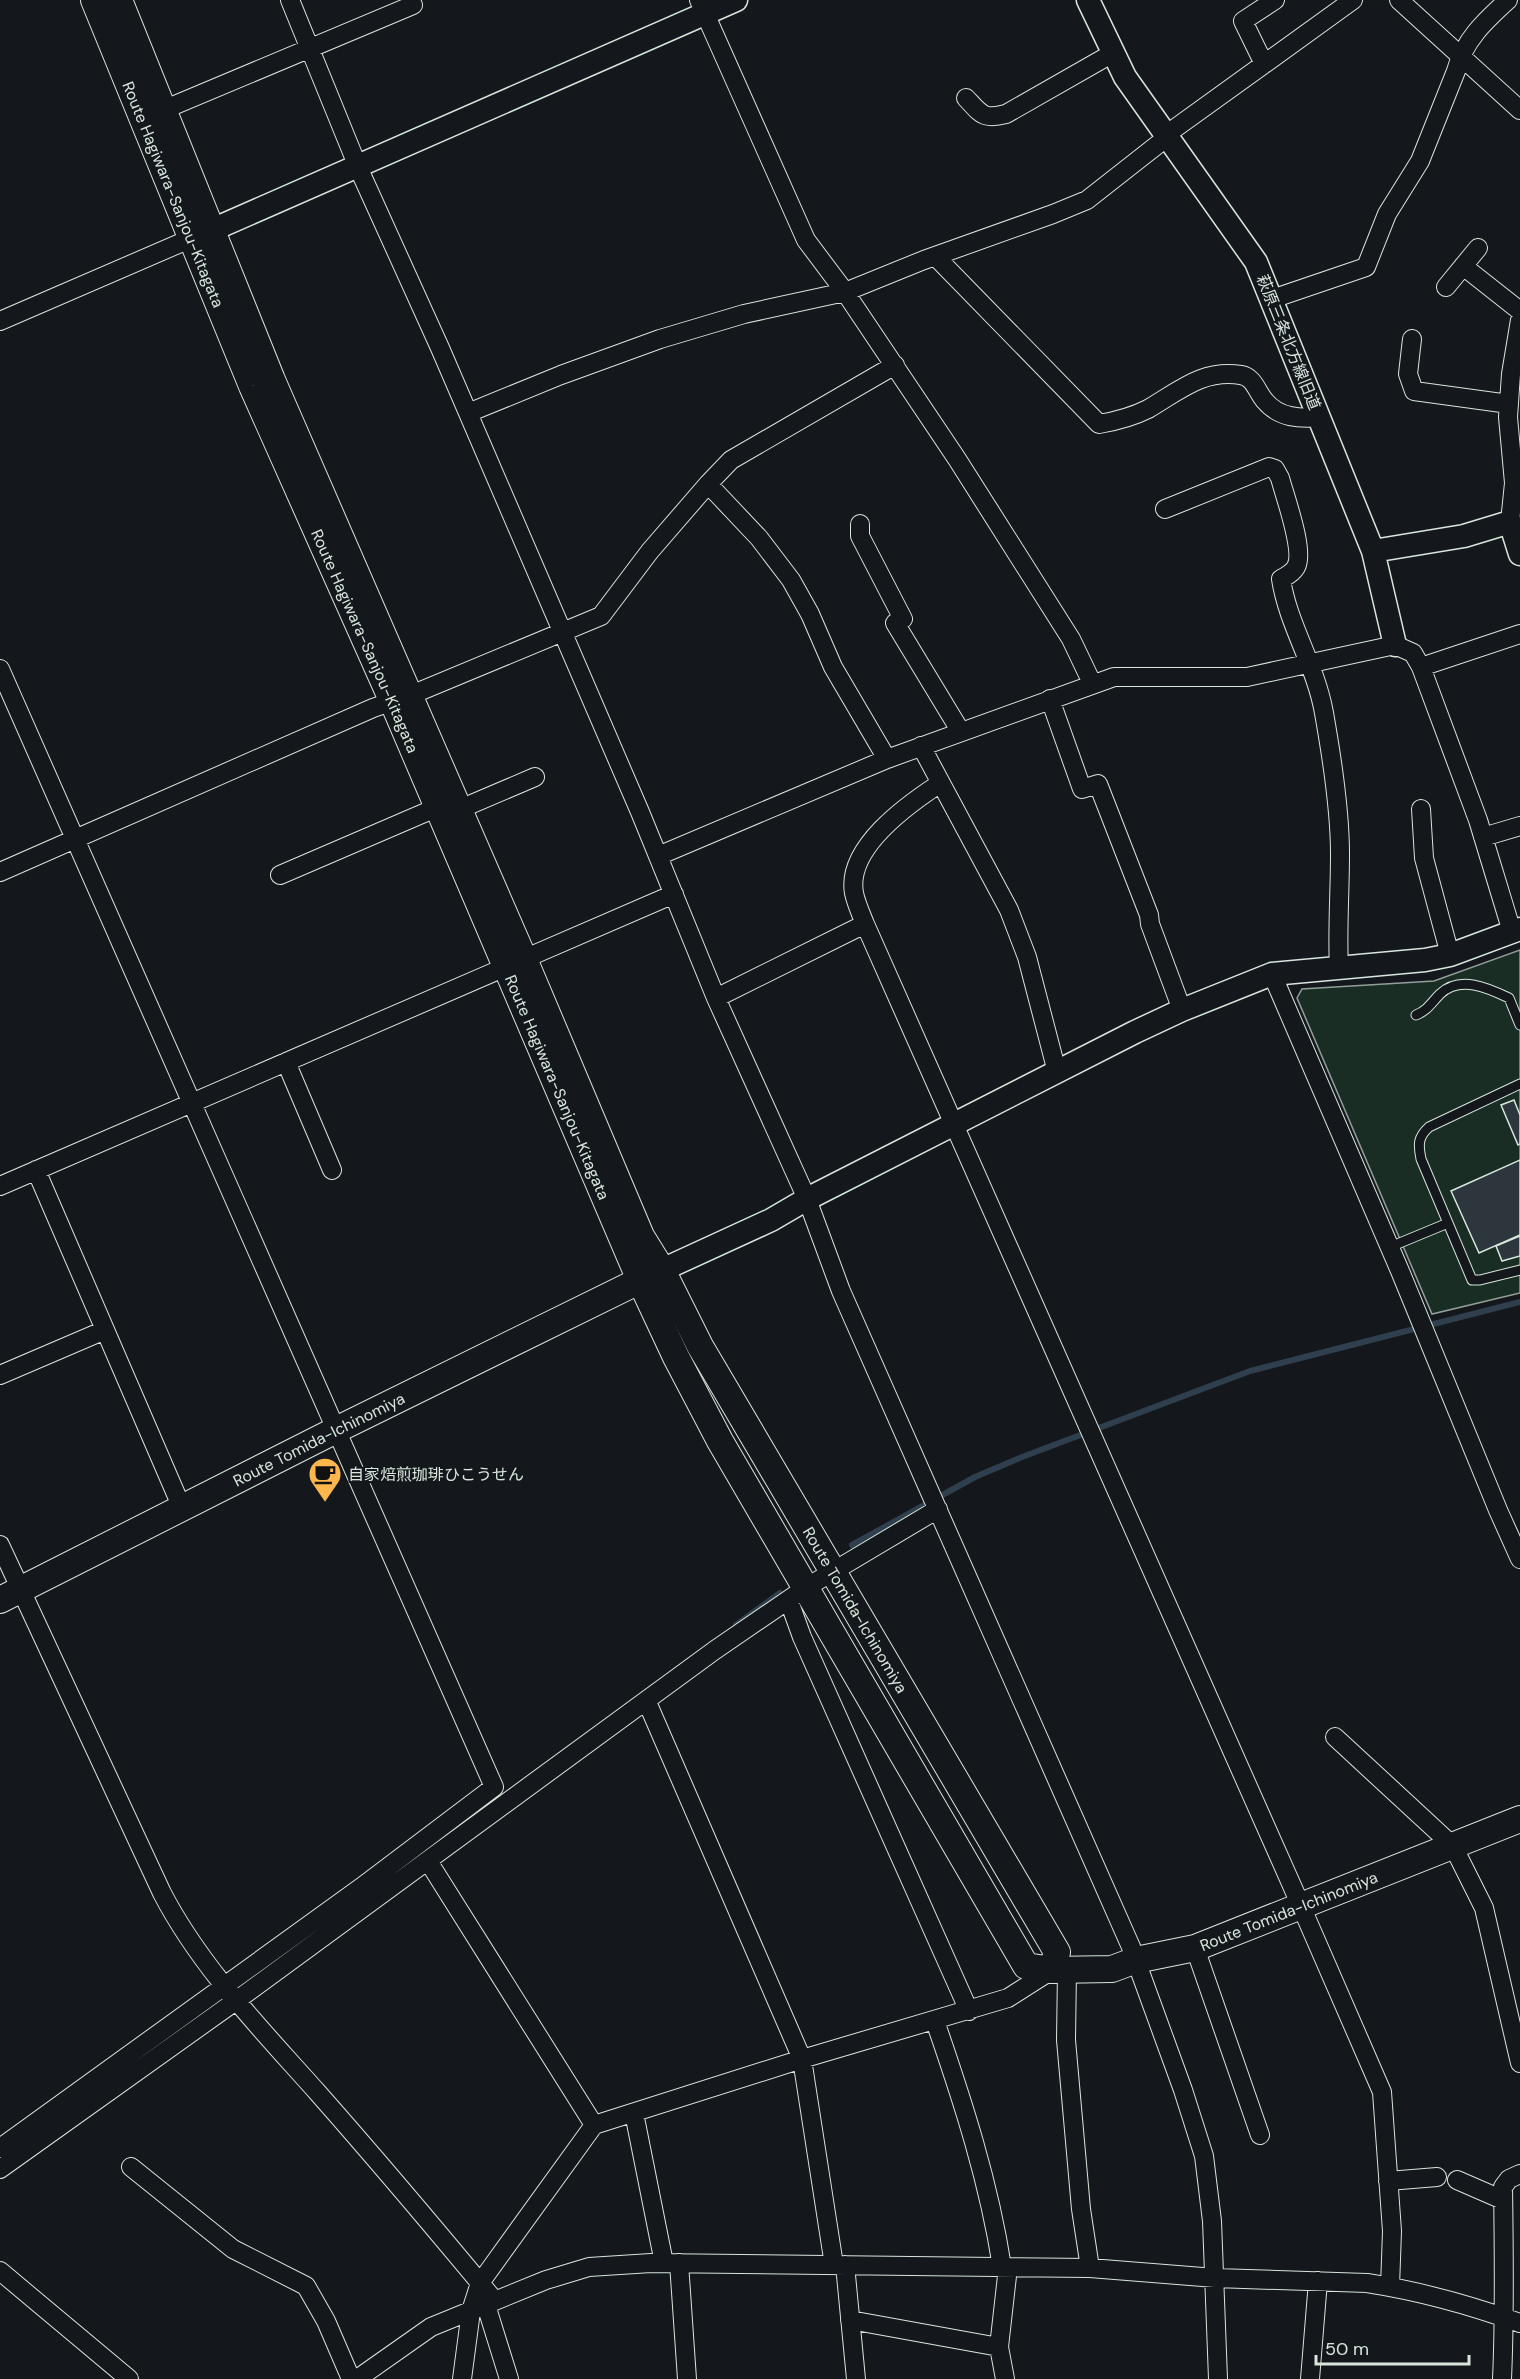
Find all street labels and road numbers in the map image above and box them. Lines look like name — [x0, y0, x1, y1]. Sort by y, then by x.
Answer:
street label: Route Hagiwara-Sanjou-Kitagata — [117, 78, 229, 311]
street label: 萩原三条北方線旧道 — [1252, 271, 1325, 413]
street label: Route Hagiwara-Sanjou-Kitagata — [306, 526, 423, 756]
street label: Route Hagiwara-Sanjou-Kitagata — [500, 972, 614, 1203]
street label: Route Tomida-Ichinomiya — [229, 1388, 408, 1491]
street label: Route Tomida-Ichinomiya — [798, 1523, 912, 1697]
street label: Route Tomida-Ichinomiya — [1197, 1867, 1381, 1956]

